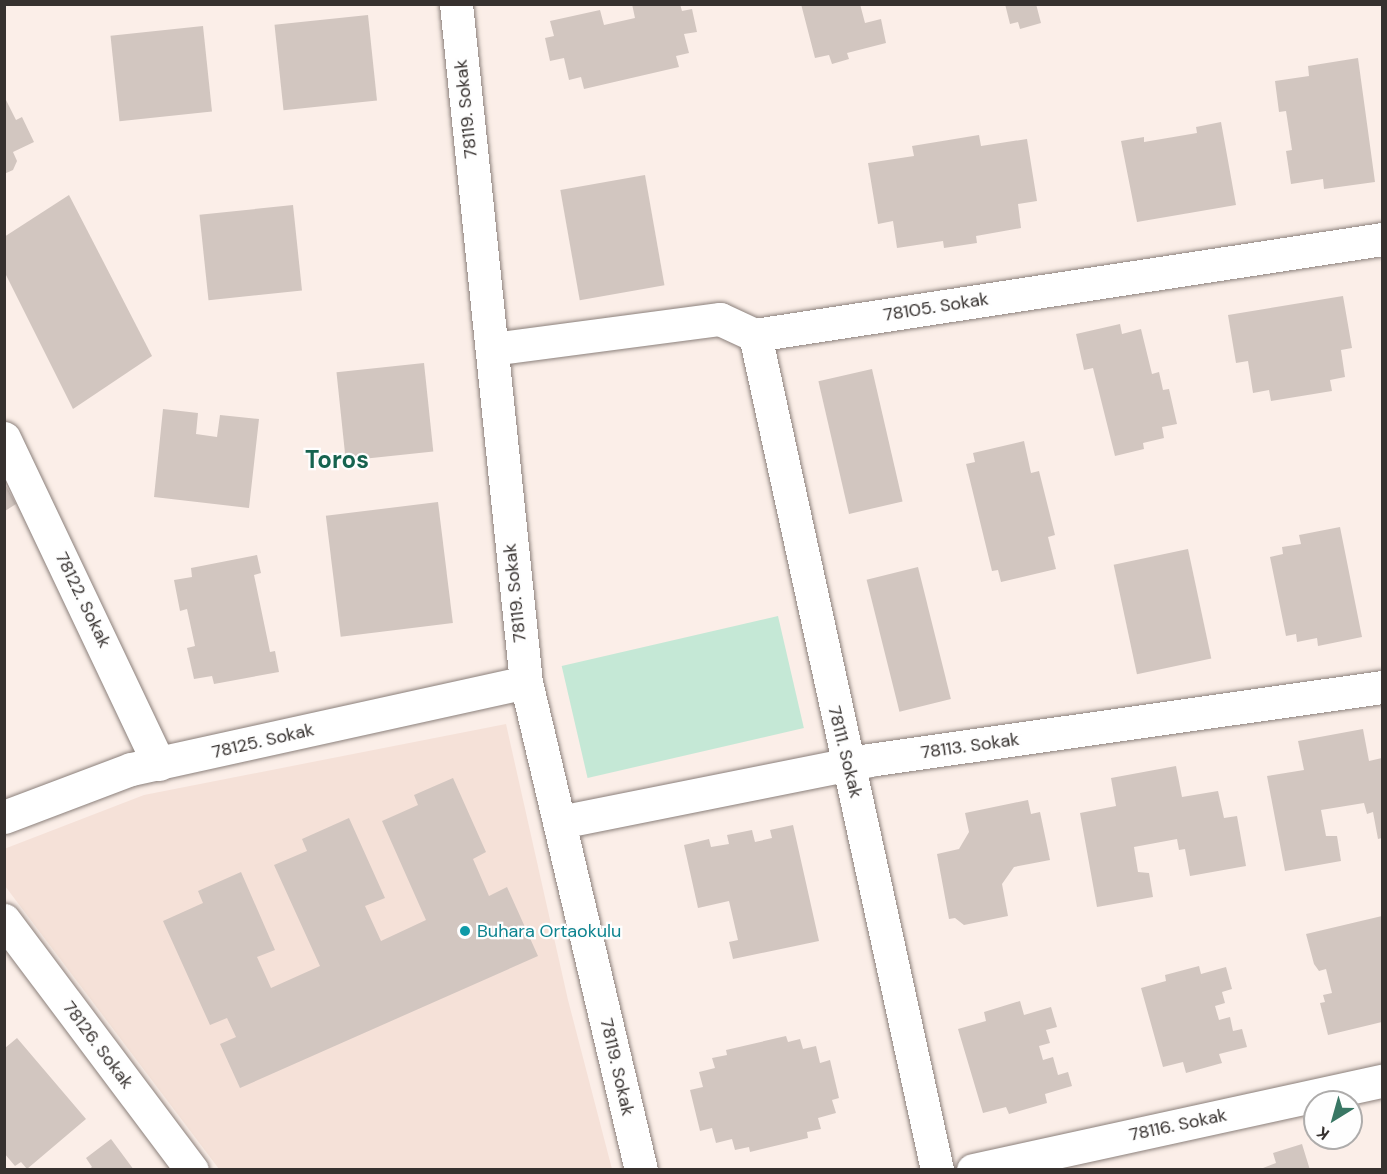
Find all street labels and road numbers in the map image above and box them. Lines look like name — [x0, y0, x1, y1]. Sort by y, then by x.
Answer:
street label: 78119. Sokak — [450, 59, 482, 159]
street label: 78105. Sokak — [882, 288, 990, 326]
street label: 78119. Sokak — [499, 543, 531, 643]
street label: 78122. Sokak — [51, 549, 115, 651]
street label: 78111. Sokak — [823, 704, 867, 800]
street label: 78125. Sokak — [210, 719, 316, 763]
street label: 78113. Sokak — [919, 728, 1021, 764]
street label: 78126. Sokak — [58, 997, 138, 1093]
street label: 78119. Sokak — [595, 1016, 639, 1118]
street label: 78116. Sokak — [1127, 1104, 1229, 1146]

